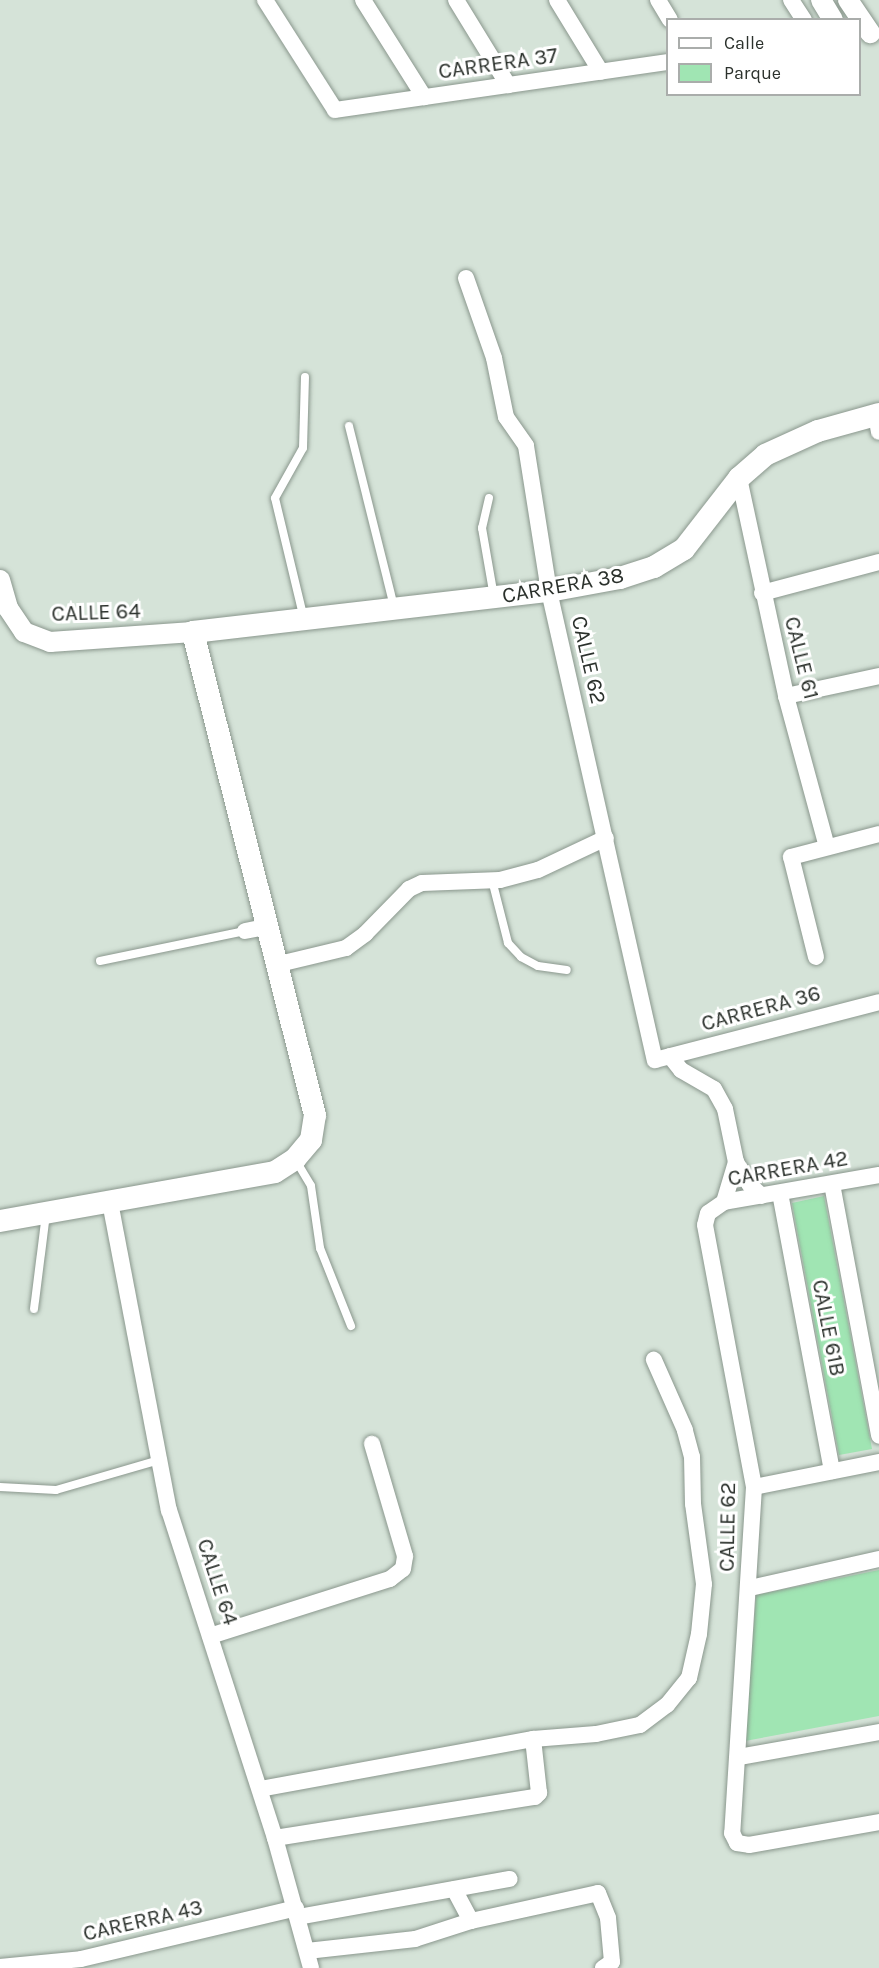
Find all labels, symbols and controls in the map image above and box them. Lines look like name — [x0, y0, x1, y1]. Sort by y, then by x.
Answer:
legend — [666, 18, 861, 96]
text: Calle — [724, 32, 764, 54]
street label: CARRERA 37 — [437, 43, 559, 85]
text: Parque — [724, 62, 781, 84]
street label: CARRERA 38 — [500, 562, 626, 610]
street label: CALLE 64 — [51, 598, 141, 628]
street label: CALLE 62 — [565, 613, 611, 707]
street label: CALLE 61 — [778, 614, 824, 702]
street label: CARRERA 36 — [698, 980, 824, 1038]
street label: CARRERA 42 — [726, 1145, 850, 1193]
street label: CALLE 61B — [806, 1277, 850, 1379]
street label: CALLE 62 — [714, 1482, 742, 1572]
street label: CALLE 64 — [191, 1536, 243, 1628]
street label: CARERRA 43 — [81, 1894, 205, 1948]

